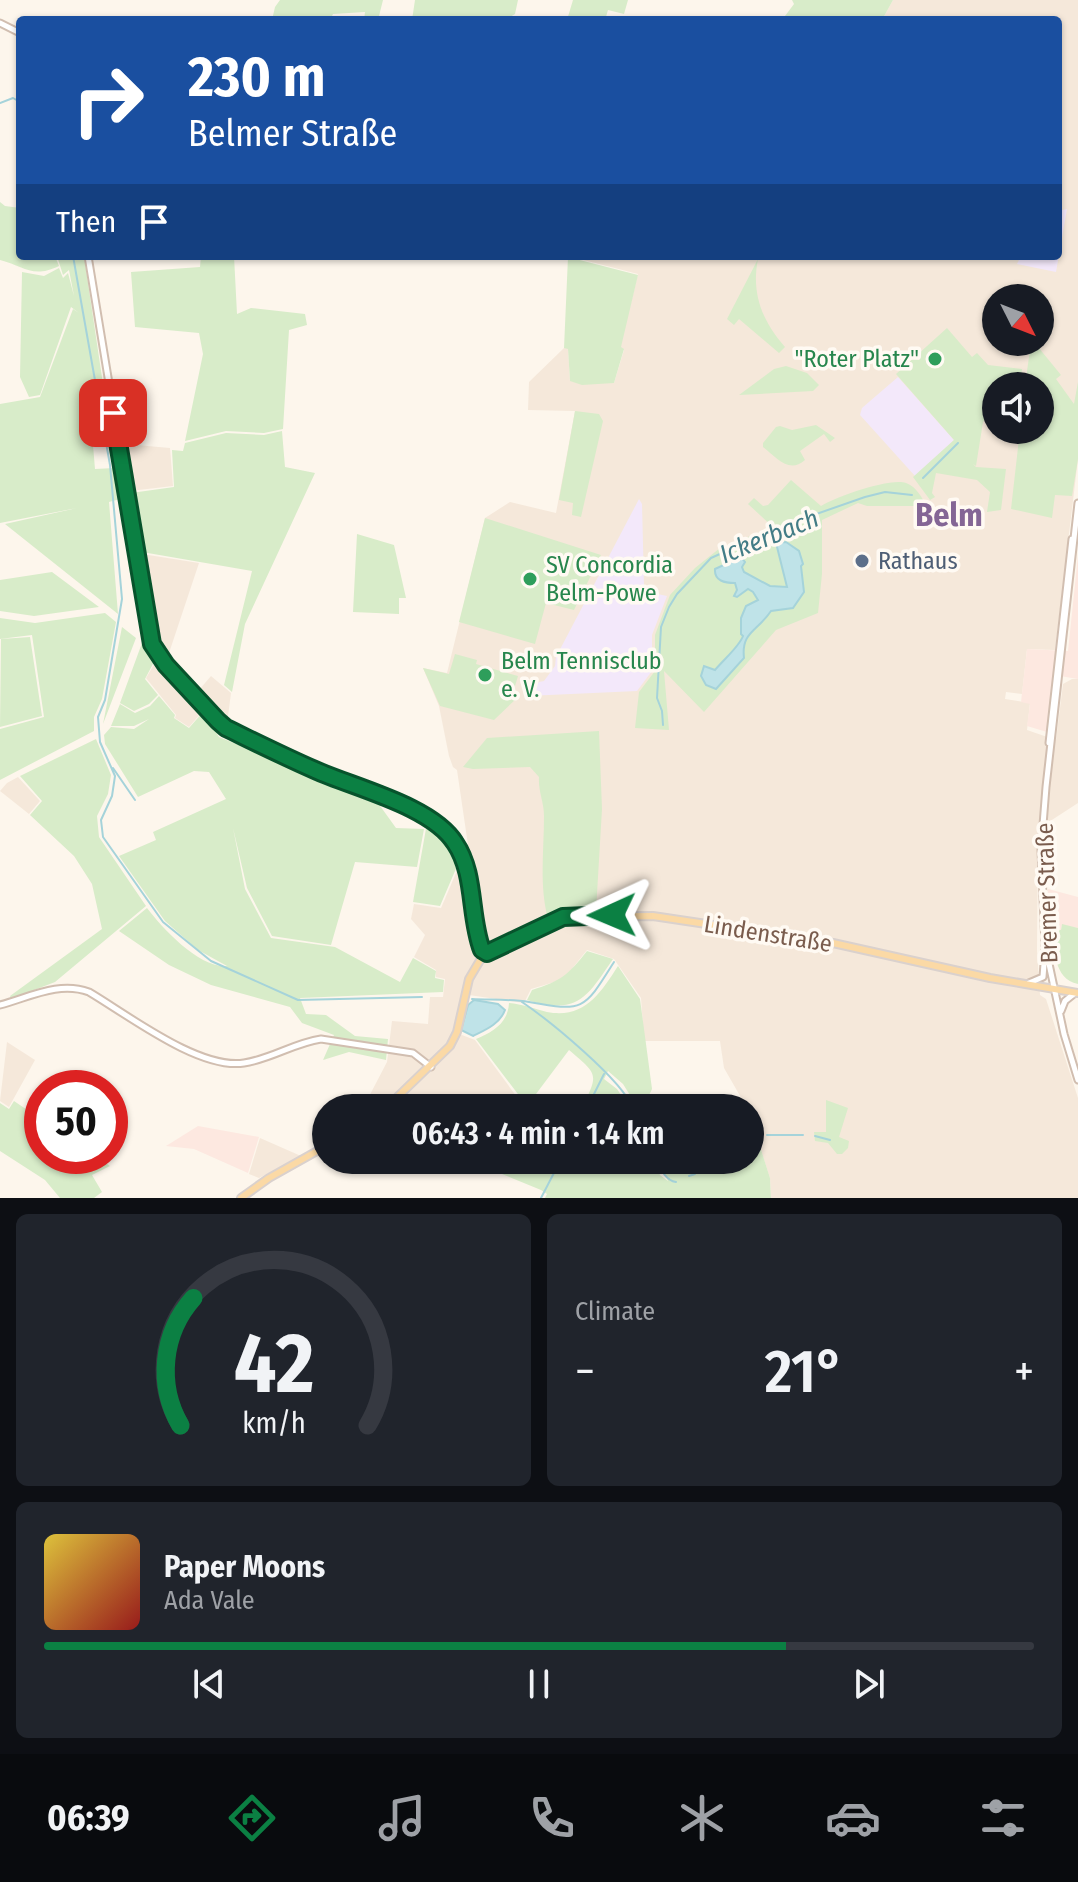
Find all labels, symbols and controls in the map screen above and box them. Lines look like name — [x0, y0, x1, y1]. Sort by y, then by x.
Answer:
text: 230 m — [188, 44, 325, 111]
icon: right — [56, 48, 160, 152]
text: Belmer Straße — [188, 112, 397, 156]
icon: arrive — [132, 200, 176, 244]
text: Then — [56, 204, 116, 240]
north arrow — [982, 284, 1054, 356]
map controls — [982, 284, 1054, 444]
place label: "Roter Platz" — [795, 345, 919, 373]
marker: "Roter Platz" — [926, 350, 944, 368]
button: sound — [982, 372, 1054, 444]
pin — [79, 379, 147, 447]
icon: arrive — [91, 391, 135, 435]
district label: Belm — [915, 496, 983, 534]
water label: Ickerbach — [715, 503, 823, 570]
place label: Rathaus — [878, 547, 958, 575]
place label: SV Concordia Belm-Powe — [546, 551, 673, 607]
marker: Rathaus — [853, 552, 871, 570]
marker: SV Concordia Belm-Powe — [521, 570, 539, 588]
place label: Belm Tennisclub e. V. — [501, 647, 662, 703]
marker: Belm Tennisclub e. V. — [476, 666, 494, 684]
street label: Bremer Straße — [1031, 822, 1063, 964]
position arrow — [570, 873, 654, 957]
street label: Lindenstraße — [702, 910, 834, 958]
speed limit sign: 50 — [24, 1070, 128, 1174]
text: 06:43 · 4 min · 1.4 km — [412, 1116, 664, 1152]
text: Climate — [575, 1296, 655, 1327]
text: 42 — [233, 1314, 314, 1414]
text: 21° — [765, 1336, 844, 1408]
text: − — [575, 1345, 595, 1398]
text: + — [1014, 1345, 1034, 1398]
text: km/h — [242, 1406, 305, 1441]
text: Paper Moons — [164, 1549, 325, 1585]
text: Ada Vale — [164, 1585, 255, 1616]
icon: previous — [187, 1662, 231, 1706]
icon: pause — [517, 1662, 561, 1706]
icon: next — [847, 1662, 891, 1706]
icon: directions — [224, 1790, 280, 1846]
icon: music — [374, 1790, 430, 1846]
icon: phone — [524, 1790, 580, 1846]
icon: climate — [674, 1790, 730, 1846]
icon: car — [825, 1790, 881, 1846]
icon: filters — [975, 1790, 1031, 1846]
text: 06:39 — [47, 1796, 130, 1840]

